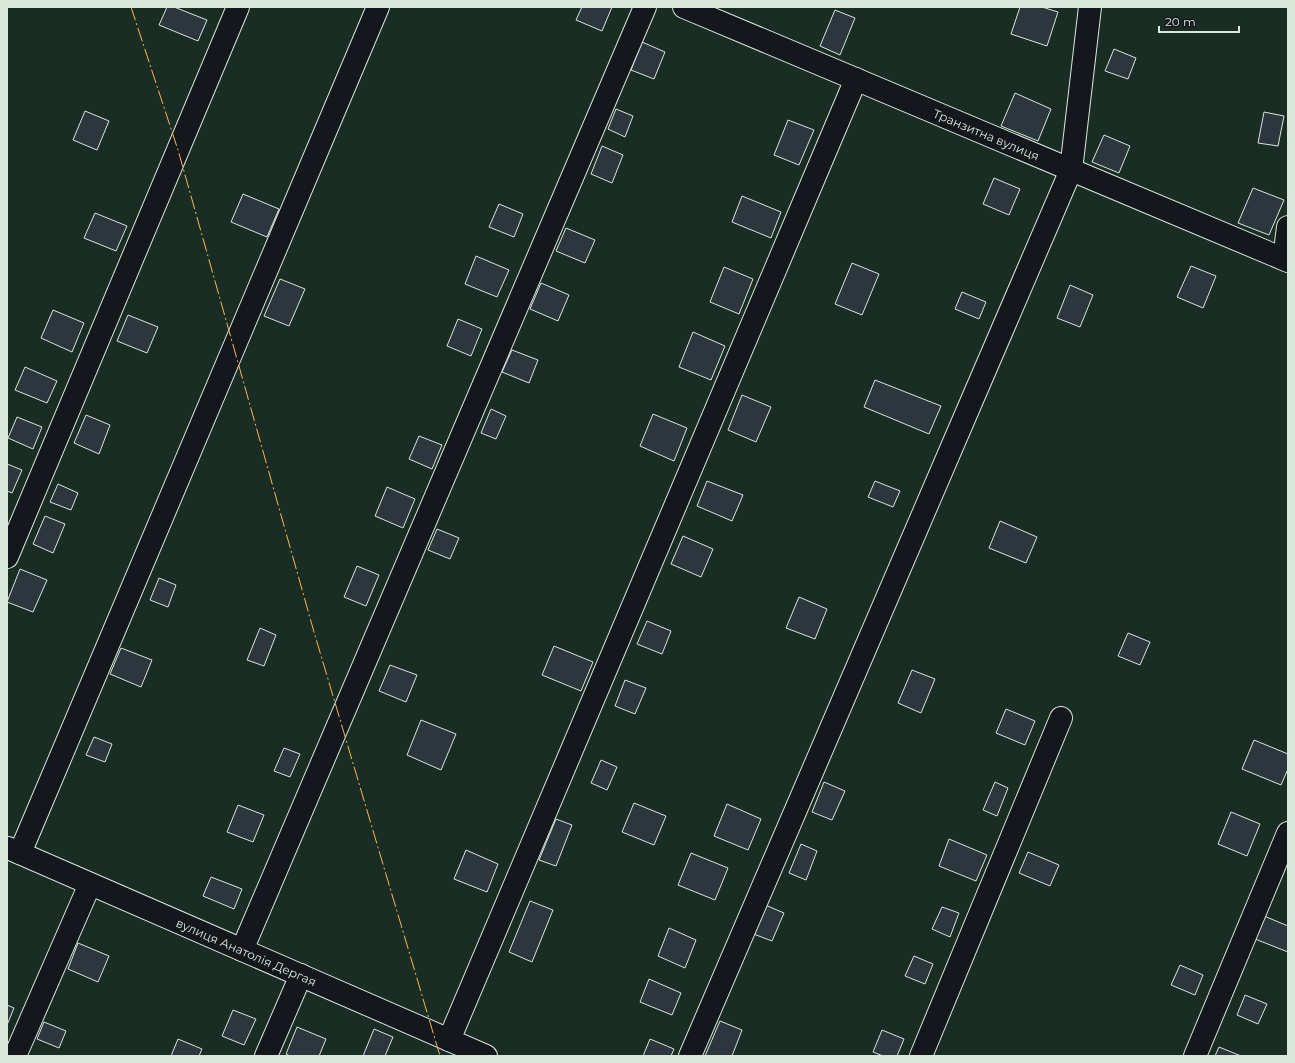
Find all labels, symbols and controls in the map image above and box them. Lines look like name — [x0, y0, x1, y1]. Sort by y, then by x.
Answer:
scale bar — [1159, 8, 1239, 34]
text: 20 m — [1165, 14, 1196, 29]
street label: Транзитна вулиця — [931, 105, 1042, 163]
street label: вулиця Анатолія Дергая — [174, 915, 319, 989]

